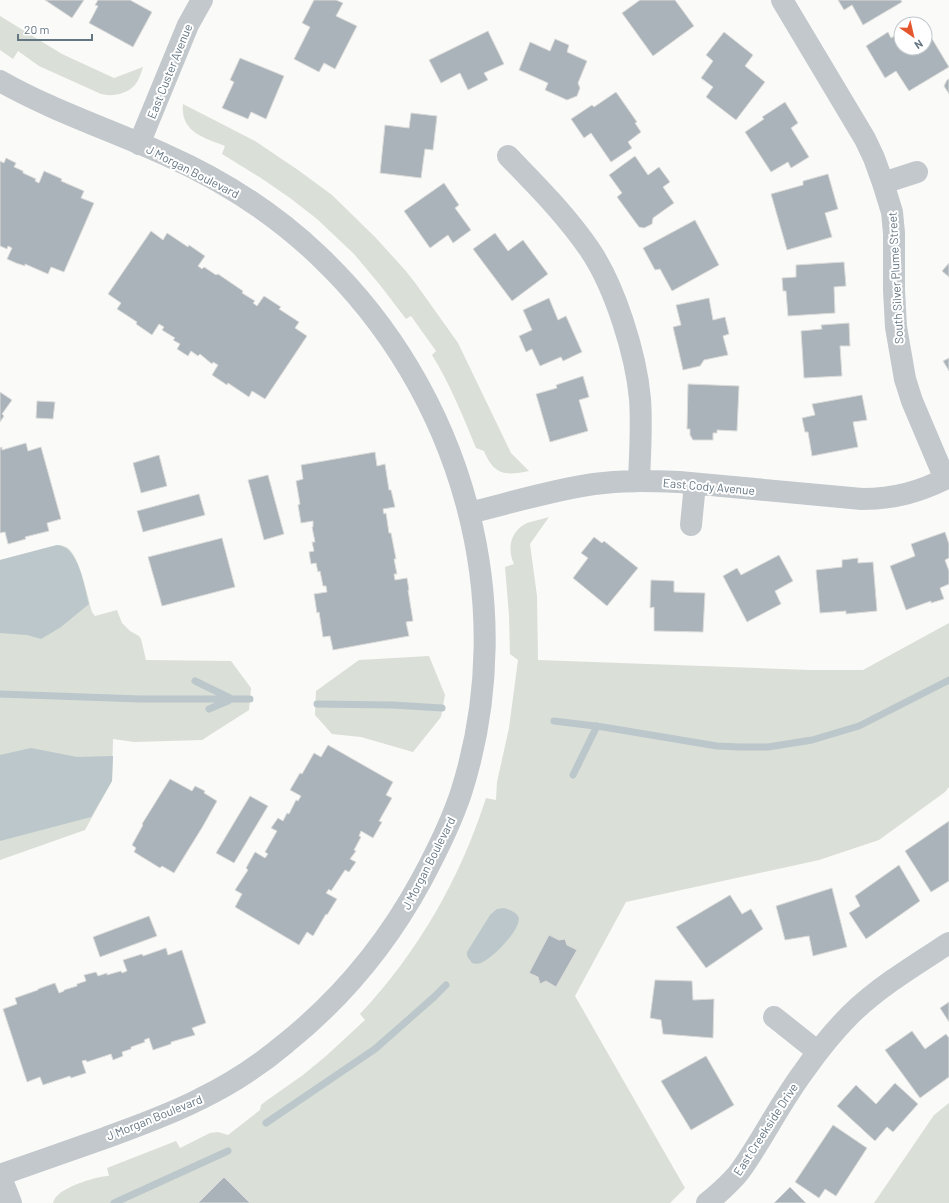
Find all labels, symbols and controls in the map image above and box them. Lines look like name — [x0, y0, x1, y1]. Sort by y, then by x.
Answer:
scale bar — [18, 16, 92, 42]
north arrow — [893, 16, 933, 56]
text: 20 m — [24, 22, 50, 36]
street label: East Custer Avenue — [144, 22, 194, 120]
text: N — [912, 37, 926, 52]
street label: J Morgan Boulevard — [144, 142, 242, 200]
street label: South Silver Plume Street — [885, 212, 905, 344]
street label: East Cody Avenue — [662, 475, 756, 497]
street label: J Morgan Boulevard — [399, 814, 457, 912]
street label: East Creekside Drive — [730, 1080, 800, 1178]
street label: J Morgan Boulevard — [104, 1091, 204, 1143]

